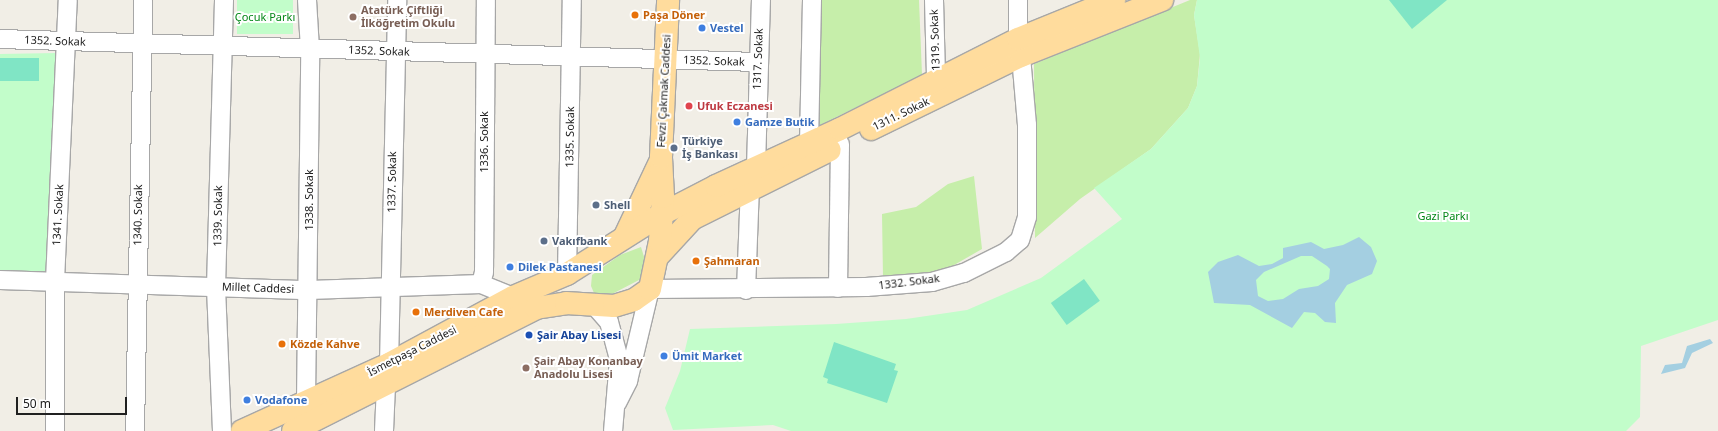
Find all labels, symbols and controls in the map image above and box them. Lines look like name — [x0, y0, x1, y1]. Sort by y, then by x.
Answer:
place label: Atatürk Çiftliği İlköğretim Okulu — [361, 4, 455, 30]
place label: Paşa Döner — [643, 8, 705, 22]
street label: 1319. Sokak — [927, 9, 943, 71]
park label: Çocuk Parkı — [235, 10, 295, 24]
marker: Paşa Döner — [630, 10, 640, 20]
marker: Atatürk Çiftliği İlköğretim Okulu — [348, 12, 358, 22]
place label: Vestel — [710, 21, 744, 35]
marker: Vestel — [697, 23, 707, 33]
street label: 1317. Sokak — [750, 28, 766, 90]
street label: 1352. Sokak — [24, 33, 86, 49]
street label: Fevzi Çakmak Caddesi — [654, 34, 674, 148]
street label: 1352. Sokak — [348, 43, 410, 59]
street label: 1352. Sokak — [683, 53, 745, 69]
street label: 1311. Sokak — [870, 95, 932, 133]
place label: Ufuk Eczanesi — [697, 99, 773, 113]
marker: Ufuk Eczanesi — [684, 101, 694, 111]
street label: 1335. Sokak — [563, 106, 577, 168]
street label: 1336. Sokak — [477, 111, 491, 173]
place label: Gamze Butik — [745, 115, 814, 129]
marker: Gamze Butik — [732, 117, 742, 127]
place label: Türkiye İş Bankası — [682, 135, 738, 161]
marker: Türkiye İş Bankası — [669, 143, 679, 153]
street label: 1337. Sokak — [385, 151, 399, 213]
street label: 1338. Sokak — [302, 169, 316, 231]
street label: 1341. Sokak — [50, 184, 66, 246]
street label: 1340. Sokak — [131, 184, 145, 246]
street label: 1339. Sokak — [211, 185, 225, 247]
place label: Shell — [604, 198, 630, 212]
marker: Shell — [591, 200, 601, 210]
park label: Gazi Parkı — [1417, 209, 1469, 223]
place label: Vakıfbank — [552, 234, 607, 248]
marker: Vakıfbank — [539, 236, 549, 246]
place label: Şahmaran — [704, 254, 760, 268]
marker: Şahmaran — [691, 256, 701, 266]
place label: Dilek Pastanesi — [518, 260, 602, 274]
marker: Dilek Pastanesi — [505, 262, 515, 272]
street label: 1332. Sokak — [878, 272, 940, 292]
street label: Millet Caddesi — [222, 280, 294, 296]
place label: Merdiven Cafe — [424, 305, 503, 319]
marker: Merdiven Cafe — [411, 307, 421, 317]
street label: İsmetpaşa Caddesi — [365, 323, 459, 379]
place label: Şair Abay Lisesi — [537, 328, 621, 342]
marker: Şair Abay Lisesi — [524, 330, 534, 340]
place label: Közde Kahve — [290, 337, 360, 351]
marker: Közde Kahve — [277, 339, 287, 349]
place label: Ümit Market — [672, 349, 742, 363]
marker: Ümit Market — [659, 351, 669, 361]
place label: Şair Abay Konanbay Anadolu Lisesi — [534, 355, 643, 381]
marker: Şair Abay Konanbay Anadolu Lisesi — [521, 363, 531, 373]
scale bar — [18, 389, 129, 415]
place label: Vodafone — [255, 393, 307, 407]
text: 50 m — [23, 395, 51, 412]
marker: Vodafone — [242, 395, 252, 405]

